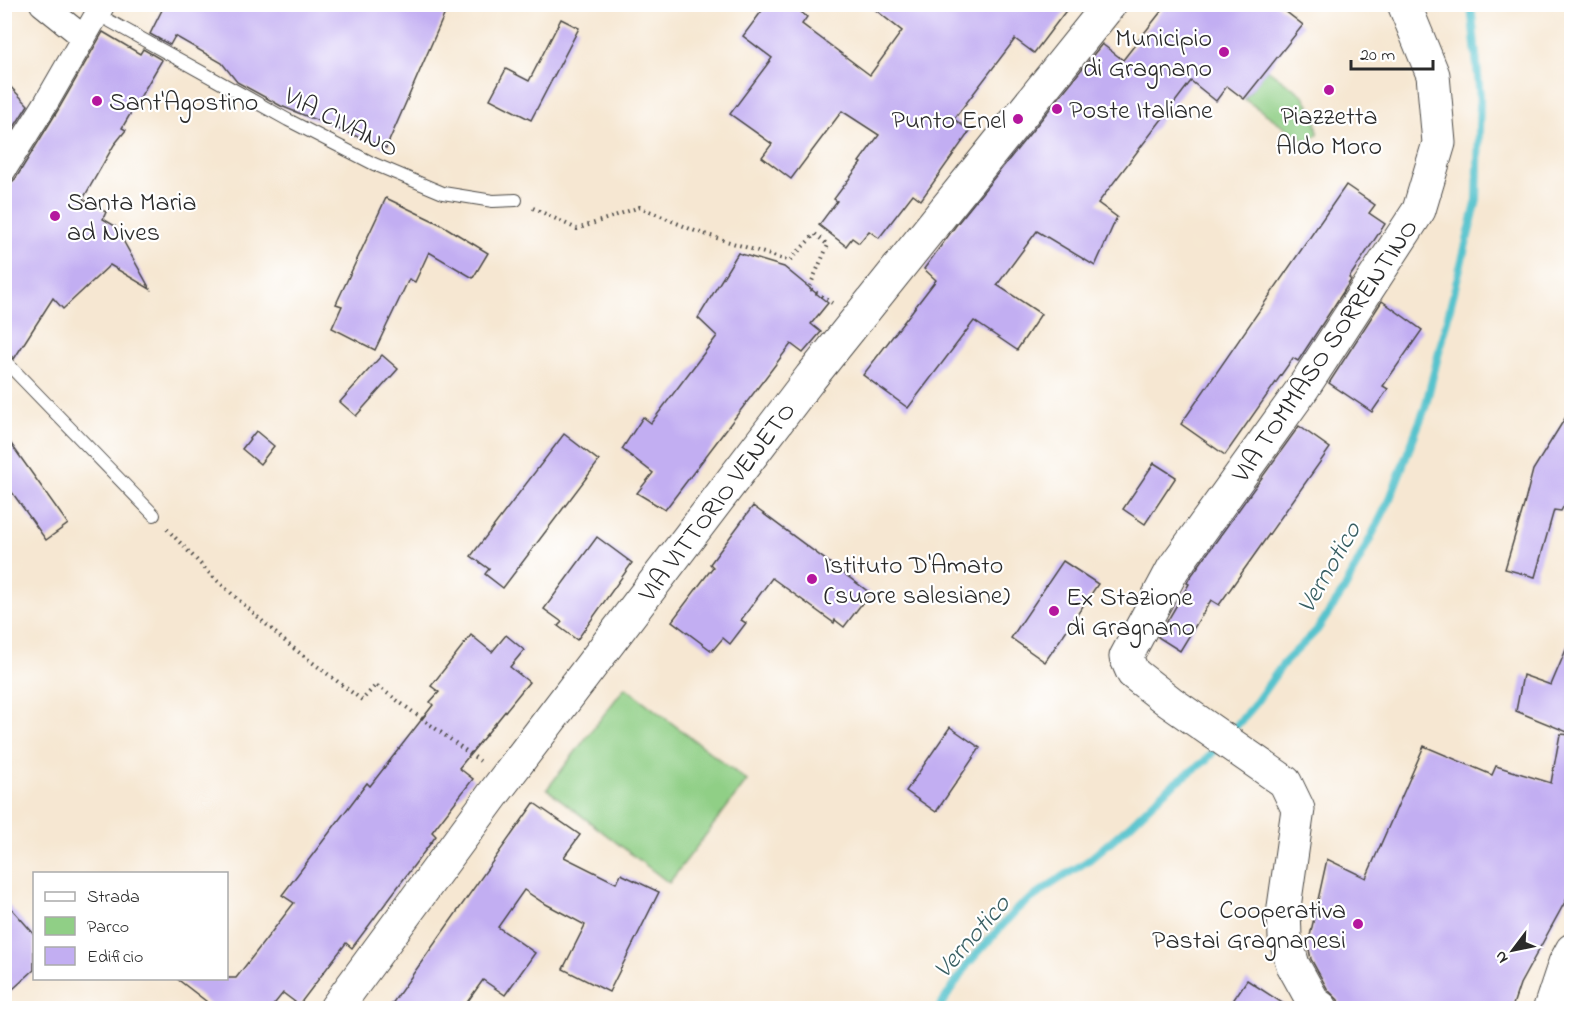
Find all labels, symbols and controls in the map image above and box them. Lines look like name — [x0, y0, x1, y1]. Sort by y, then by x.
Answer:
place label: Municipio di Gragnano — [1083, 21, 1212, 89]
scale bar — [1351, 33, 1434, 71]
text: 20 m — [1360, 43, 1395, 69]
marker: Municipio di Gragnano — [1217, 45, 1231, 59]
street label: VIA CIVANO — [276, 78, 405, 169]
marker: Piazzetta Aldo Moro — [1322, 83, 1336, 97]
place label: Sant'Agostino — [109, 85, 258, 123]
place label: Poste Italiane — [1069, 93, 1213, 131]
marker: Sant'Agostino — [90, 94, 104, 108]
place label: Piazzetta Aldo Moro — [1276, 99, 1382, 167]
marker: Poste Italiane — [1050, 102, 1064, 116]
place label: Punto Enel — [892, 103, 1006, 141]
marker: Punto Enel — [1011, 112, 1025, 126]
place label: Santa Maria ad Nives — [67, 185, 196, 253]
marker: Santa Maria ad Nives — [48, 209, 62, 223]
street label: VIA TOMMASO SORRENTINO — [1223, 212, 1429, 492]
street label: VIA VITTORIO VENETO — [630, 395, 806, 612]
water label: Vernotico — [1288, 514, 1373, 622]
place label: Istituto D'Amato (suore salesiane) — [824, 548, 1010, 616]
marker: Istituto D'Amato (suore salesiane) — [805, 572, 819, 586]
place label: Ex Stazione di Gragnano — [1066, 580, 1195, 648]
marker: Ex Stazione di Gragnano — [1047, 604, 1061, 618]
legend — [33, 872, 228, 980]
text: Strada — [87, 885, 140, 911]
water label: Vernotico — [925, 886, 1021, 988]
place label: Cooperativa Pastai Gragnanesi — [1152, 893, 1346, 961]
text: Parco — [87, 915, 129, 941]
marker: Cooperativa Pastai Gragnanesi — [1351, 917, 1365, 931]
north arrow — [1483, 920, 1543, 980]
text: Edificio — [87, 945, 143, 971]
text: N — [1489, 946, 1515, 968]

